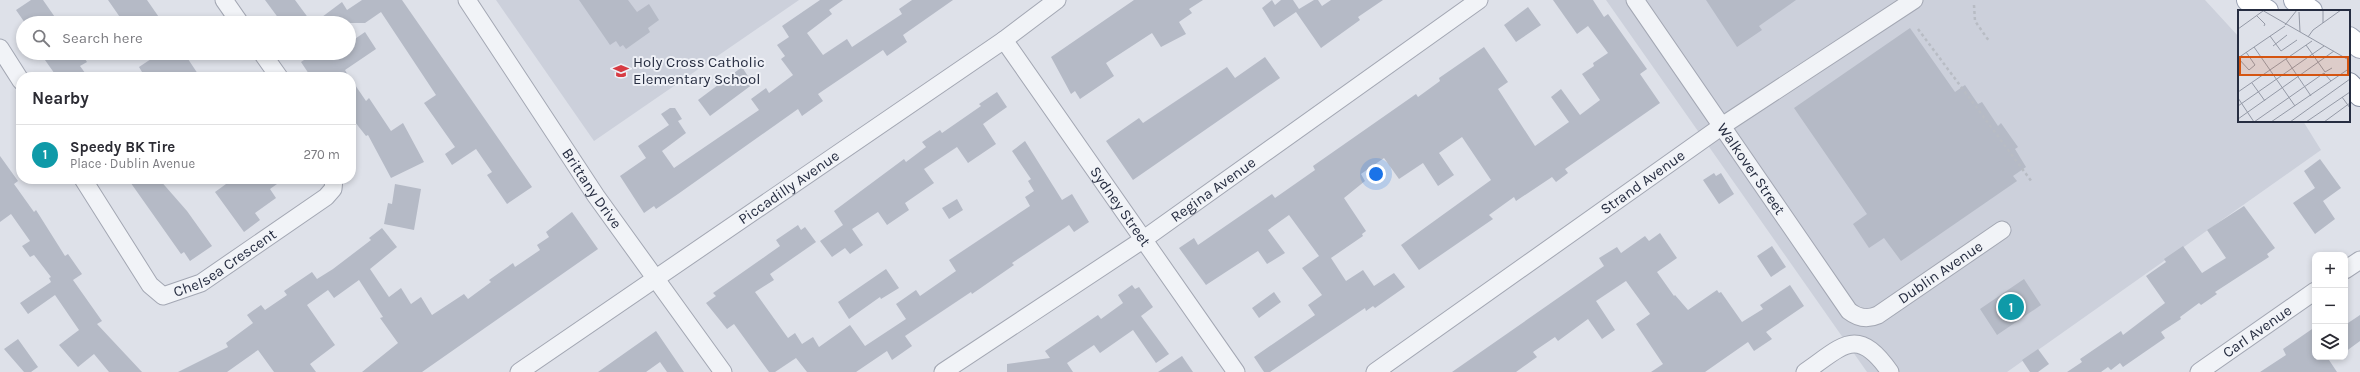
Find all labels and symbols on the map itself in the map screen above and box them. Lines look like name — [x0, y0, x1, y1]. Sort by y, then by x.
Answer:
inset map — [2238, 10, 2350, 122]
place label: Holy Cross Catholic Elementary School — [633, 53, 765, 88]
school or university icon: Holy Cross Catholic Elementary School — [612, 62, 630, 80]
street label: Walkover Street — [1713, 119, 1789, 219]
street label: Brittany Drive — [558, 145, 626, 232]
street label: Piccadilly Avenue — [735, 146, 843, 228]
street label: Strand Avenue — [1597, 146, 1688, 218]
street label: Regina Avenue — [1167, 153, 1259, 226]
street label: Sydney Street — [1086, 163, 1155, 250]
your location — [1366, 164, 1386, 184]
street label: Chelsea Crescent — [171, 225, 280, 301]
street label: Dublin Avenue — [1895, 237, 1986, 308]
pin: 1 — [1998, 292, 2024, 322]
street label: Carl Avenue — [2219, 301, 2295, 362]

